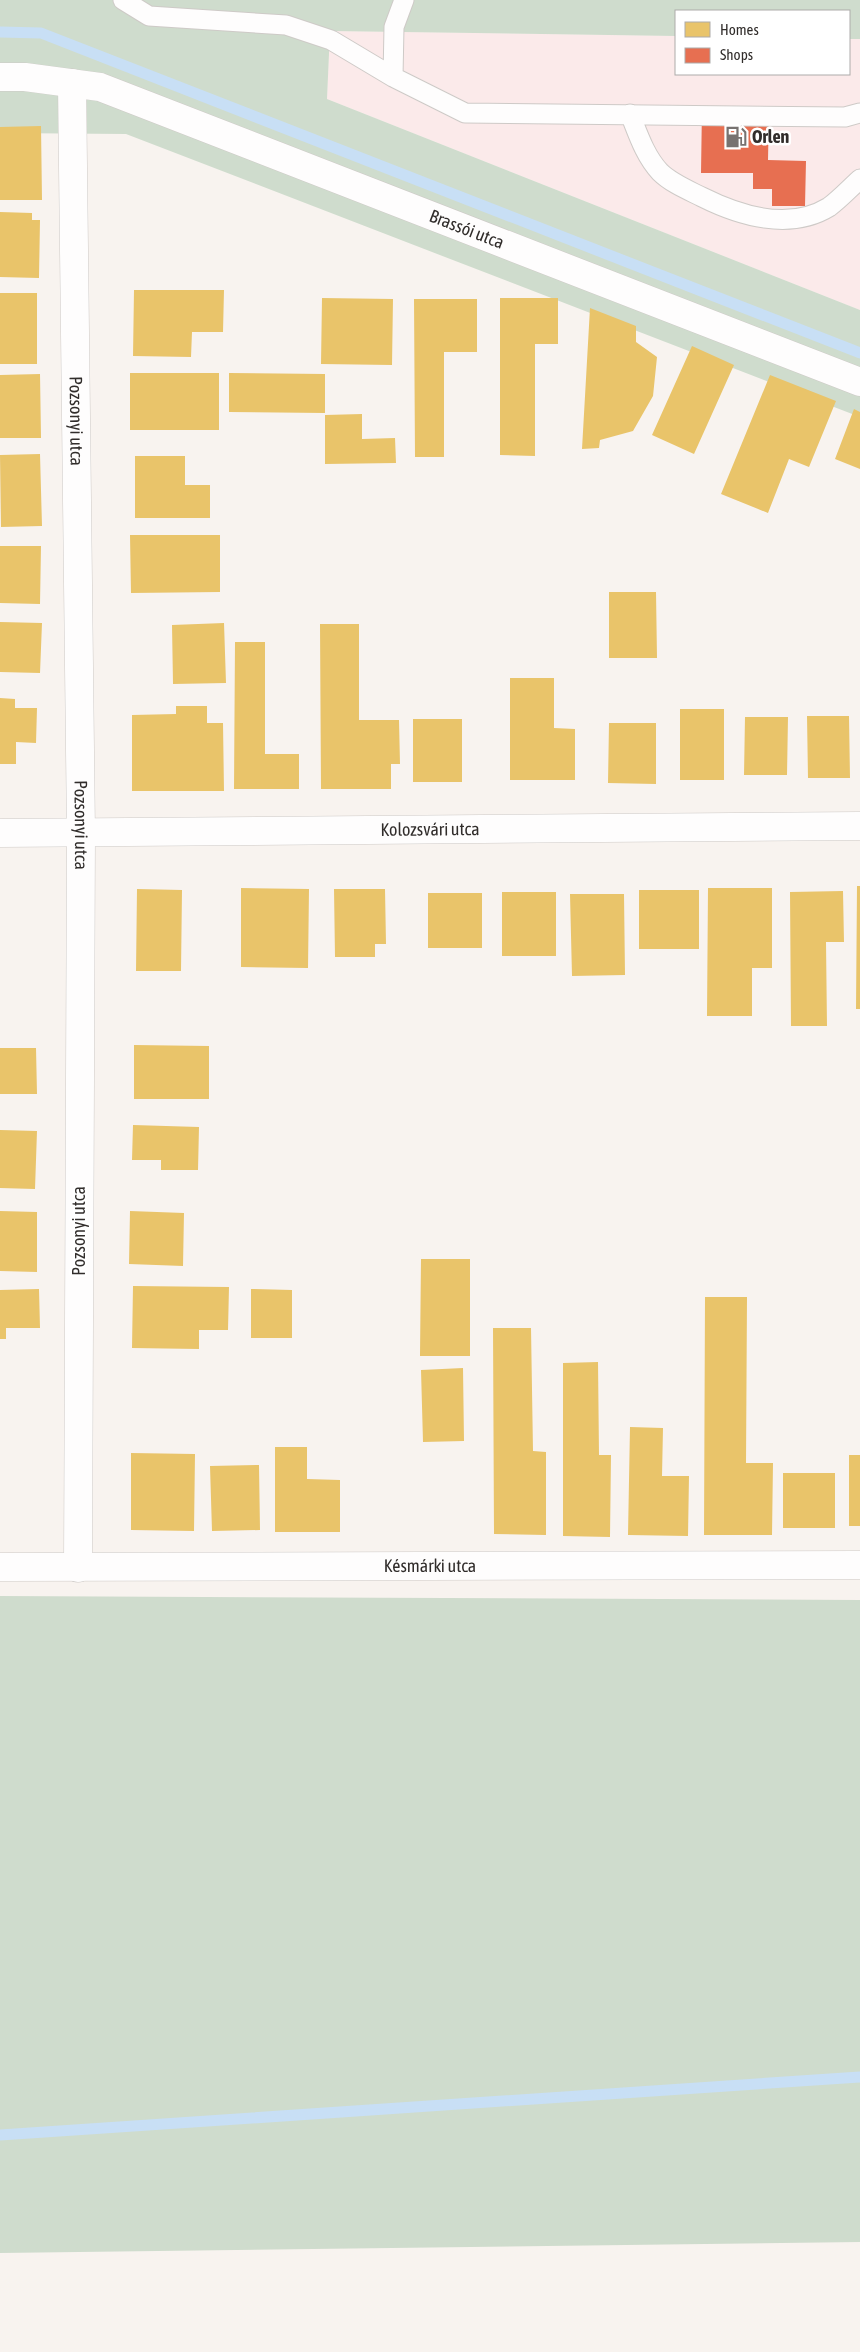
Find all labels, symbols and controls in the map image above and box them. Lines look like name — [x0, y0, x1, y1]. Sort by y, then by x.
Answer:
legend — [675, 10, 850, 75]
text: Homes — [720, 21, 759, 38]
text: Shops — [720, 46, 753, 63]
fuel station icon: Orlen — [723, 124, 749, 150]
place label: Orlen — [752, 126, 790, 147]
street label: Brassói utca — [427, 205, 507, 253]
street label: Pozsonyi utca — [66, 376, 88, 466]
street label: Pozsonyi utca — [70, 780, 92, 870]
street label: Kolozsvári utca — [380, 818, 480, 840]
street label: Pozsonyi utca — [68, 1186, 89, 1276]
street label: Késmárki utca — [384, 1555, 476, 1576]

